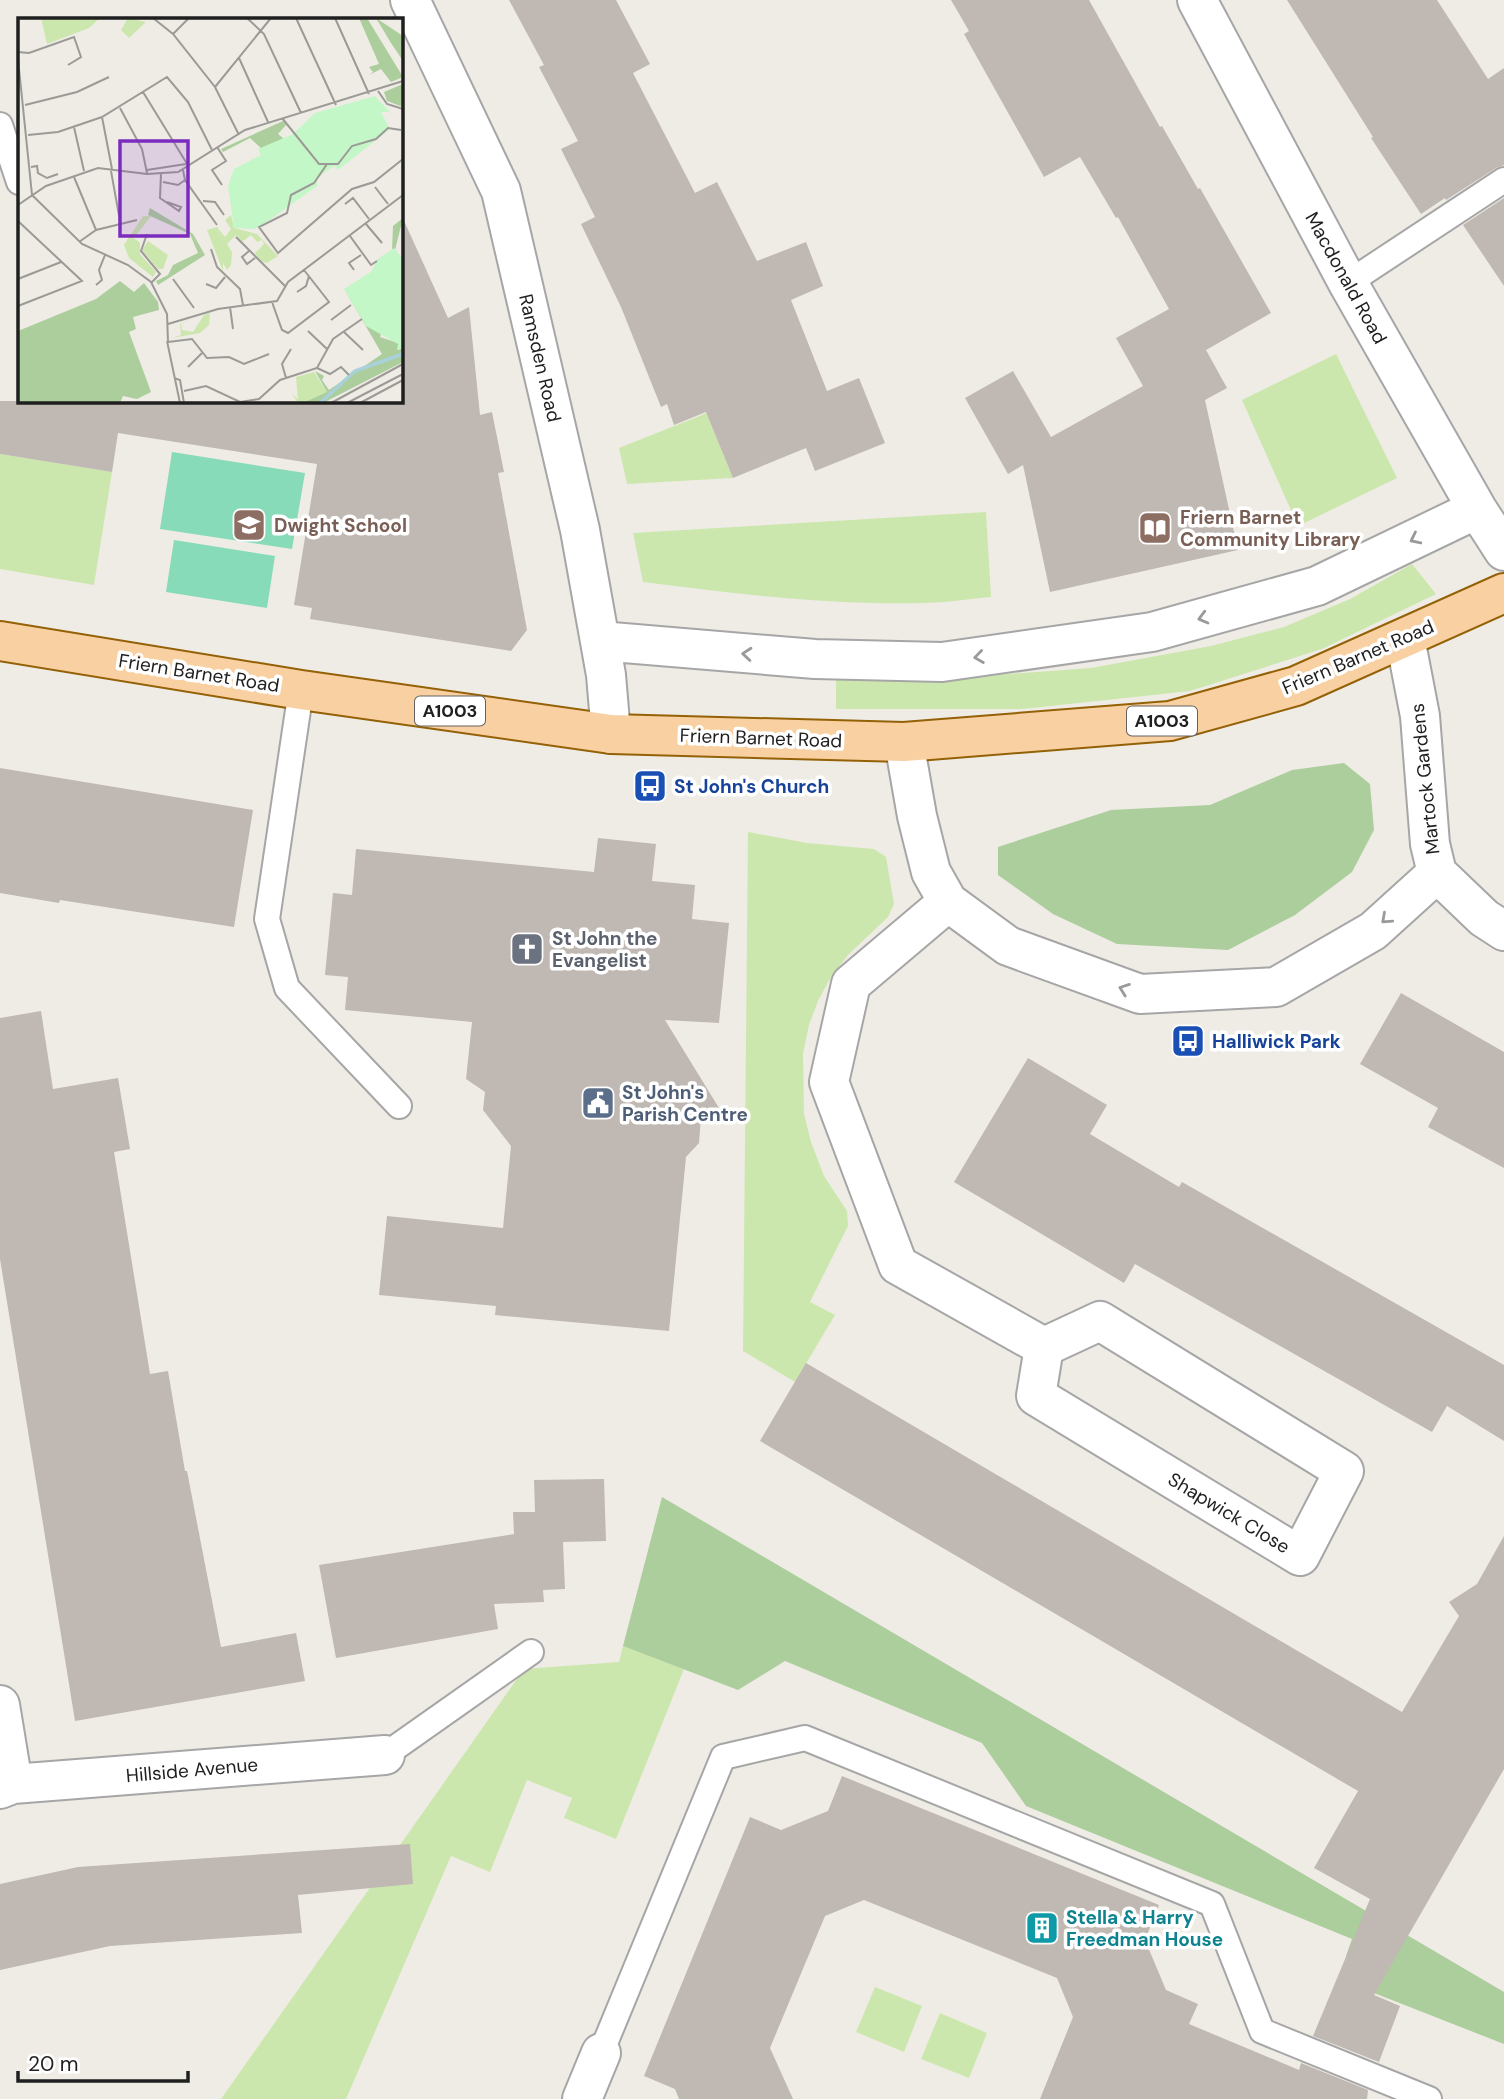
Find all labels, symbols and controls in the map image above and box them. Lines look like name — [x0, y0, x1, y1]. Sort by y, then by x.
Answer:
inset map — [18, 18, 402, 402]
street label: Macdonald Road — [1299, 208, 1393, 348]
street label: Ramsden Road — [513, 291, 567, 425]
place label: Friern Barnet Community Library — [1180, 505, 1361, 552]
school or university icon: Dwight School — [230, 506, 268, 544]
library icon: Friern Barnet Community Library — [1136, 509, 1174, 547]
place label: Dwight School — [274, 513, 407, 538]
one-way arrow — [1410, 530, 1422, 544]
one-way arrow — [1197, 609, 1209, 624]
street label: Friern Barnet Road — [1278, 614, 1438, 700]
one-way arrow — [741, 646, 753, 661]
street label: Friern Barnet Road — [117, 648, 281, 698]
one-way arrow — [973, 649, 985, 664]
road number: A1003 — [415, 696, 485, 726]
street label: Martock Gardens — [1405, 702, 1445, 856]
road number: A1003 — [1127, 706, 1197, 736]
street label: Friern Barnet Road — [679, 723, 843, 753]
bus stop icon: St John's Church — [631, 767, 669, 805]
place label: St John's Church — [674, 774, 829, 799]
one-way arrow — [1381, 911, 1394, 923]
place label: St John the Evangelist — [552, 926, 657, 973]
church icon: St John the Evangelist — [508, 930, 546, 968]
one-way arrow — [1119, 983, 1131, 997]
bus stop icon: Halliwick Park — [1169, 1022, 1207, 1060]
place label: Halliwick Park — [1212, 1029, 1341, 1054]
place label: St John's Parish Centre — [622, 1080, 748, 1127]
public building icon: St John's Parish Centre — [579, 1084, 617, 1122]
street label: Shapwick Close — [1163, 1467, 1295, 1559]
street label: Hillside Avenue — [125, 1752, 259, 1788]
place label: Stella & Harry Freedman House — [1066, 1905, 1223, 1952]
building icon: Stella & Harry Freedman House — [1023, 1909, 1061, 1947]
scale bar — [18, 2039, 187, 2084]
text: 20 m — [28, 2050, 79, 2078]

